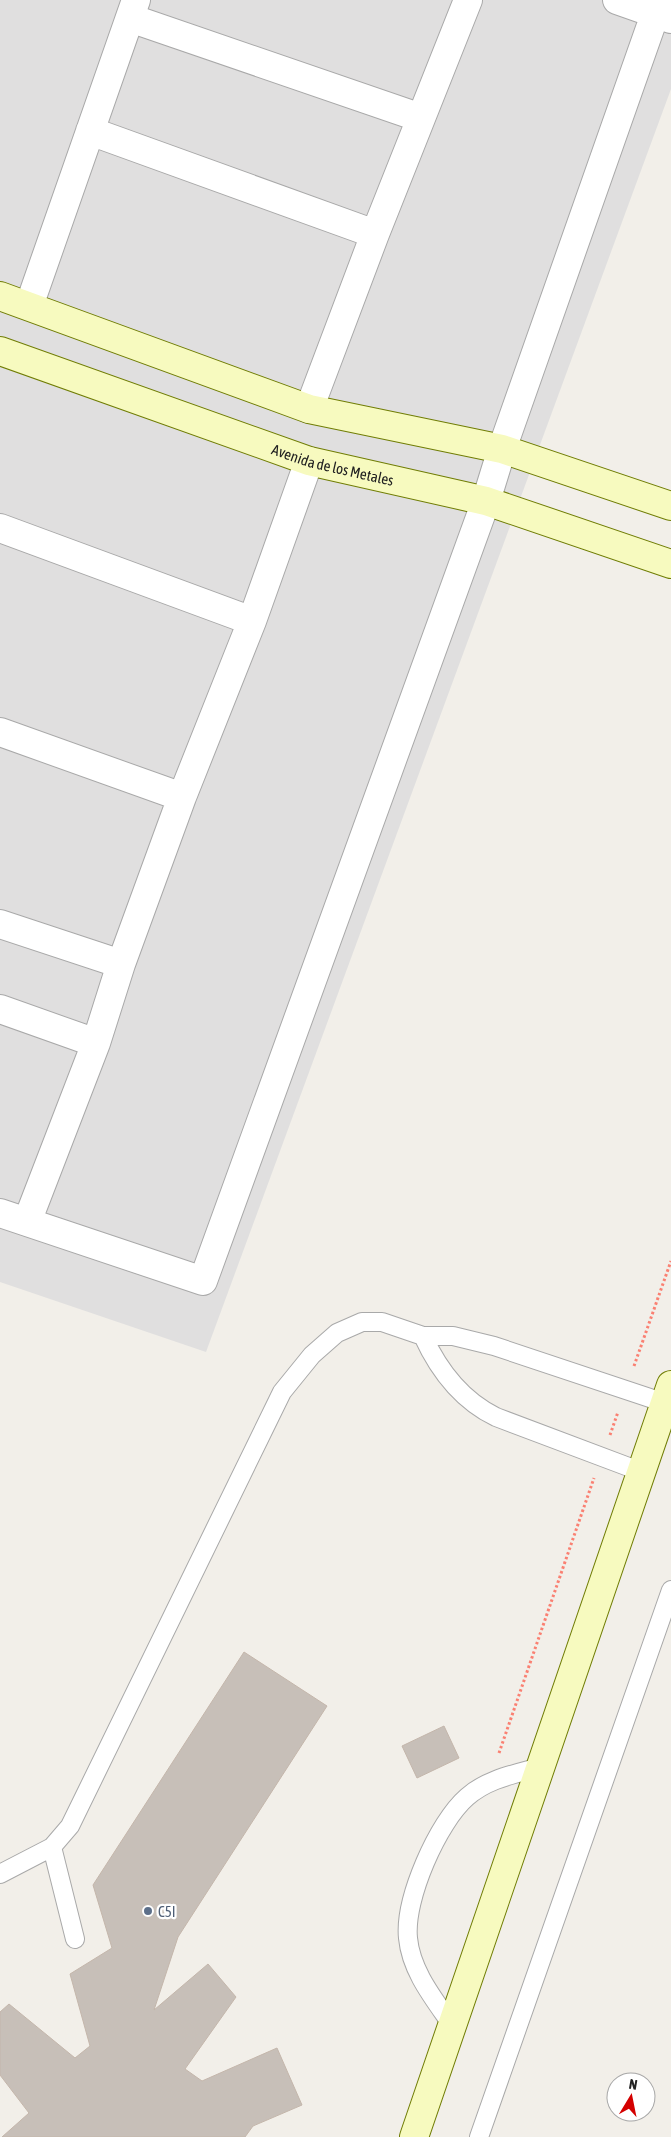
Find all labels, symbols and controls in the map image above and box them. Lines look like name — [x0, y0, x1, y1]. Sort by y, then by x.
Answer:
street label: Avenida de los Metales — [270, 440, 395, 488]
place label: C5I — [158, 1903, 176, 1920]
marker: C5I — [142, 1905, 154, 1917]
north arrow — [606, 2072, 656, 2122]
text: N — [628, 2076, 639, 2093]

